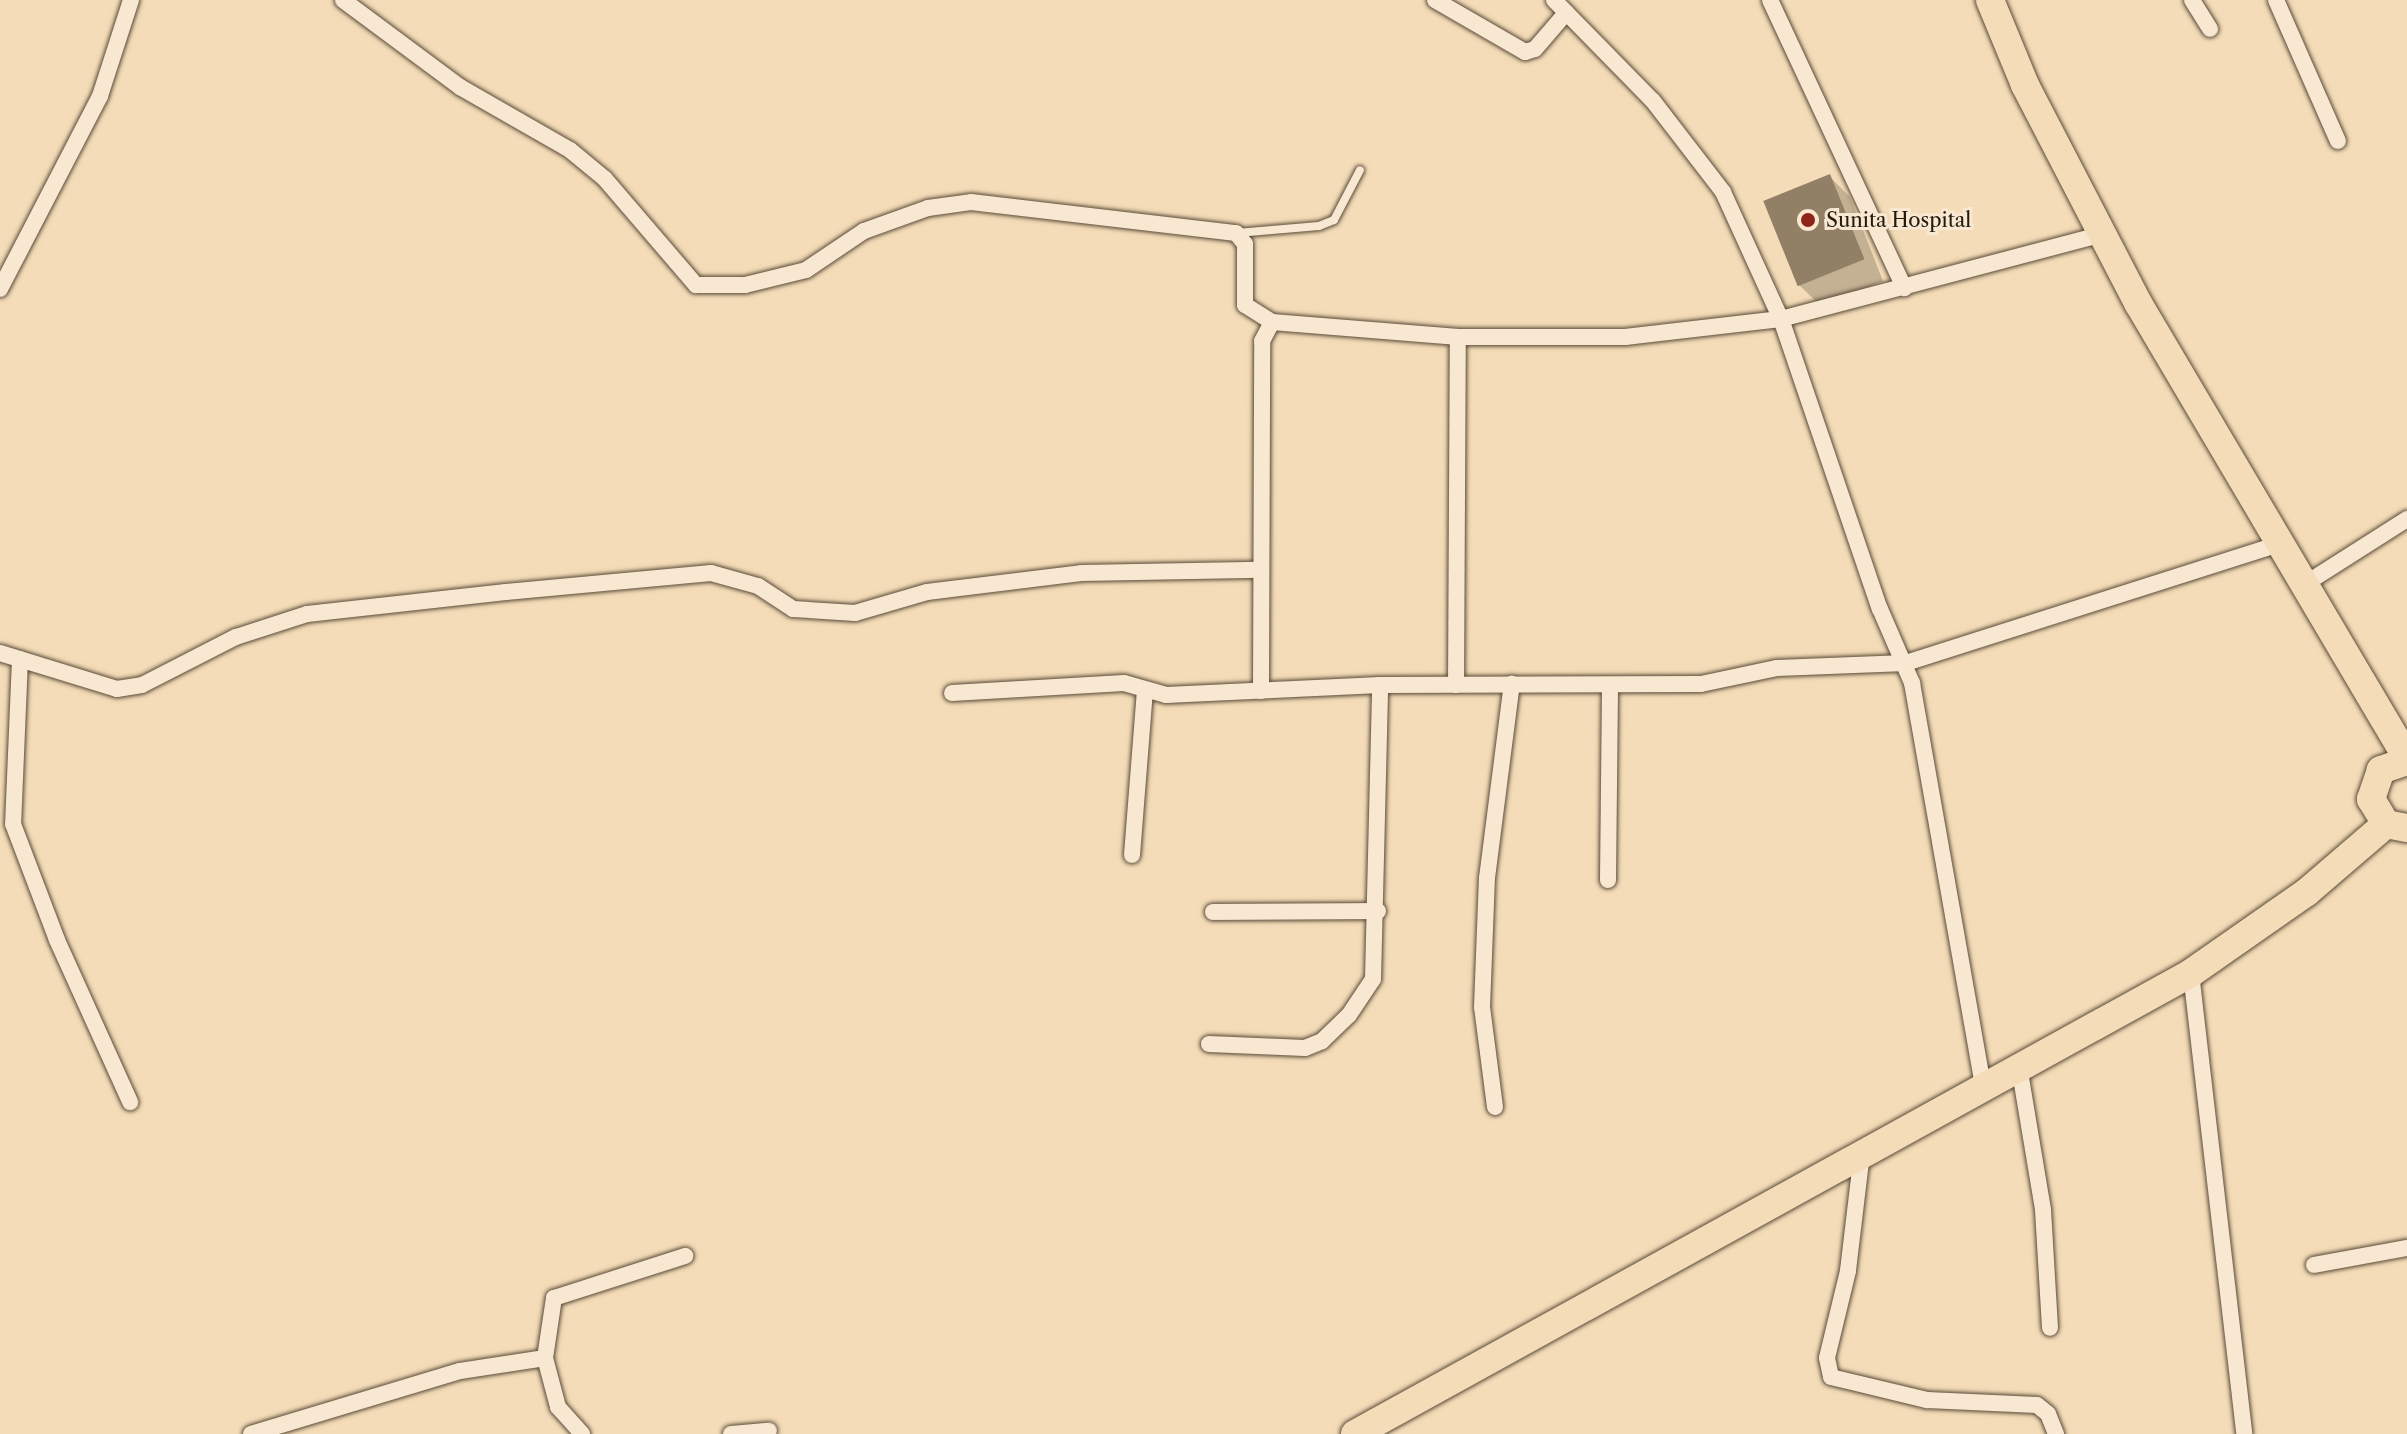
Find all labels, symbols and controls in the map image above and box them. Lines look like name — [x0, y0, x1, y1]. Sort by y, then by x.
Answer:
place label: Sunita Hospital — [1826, 208, 1971, 232]
marker: Sunita Hospital — [1797, 209, 1819, 231]

